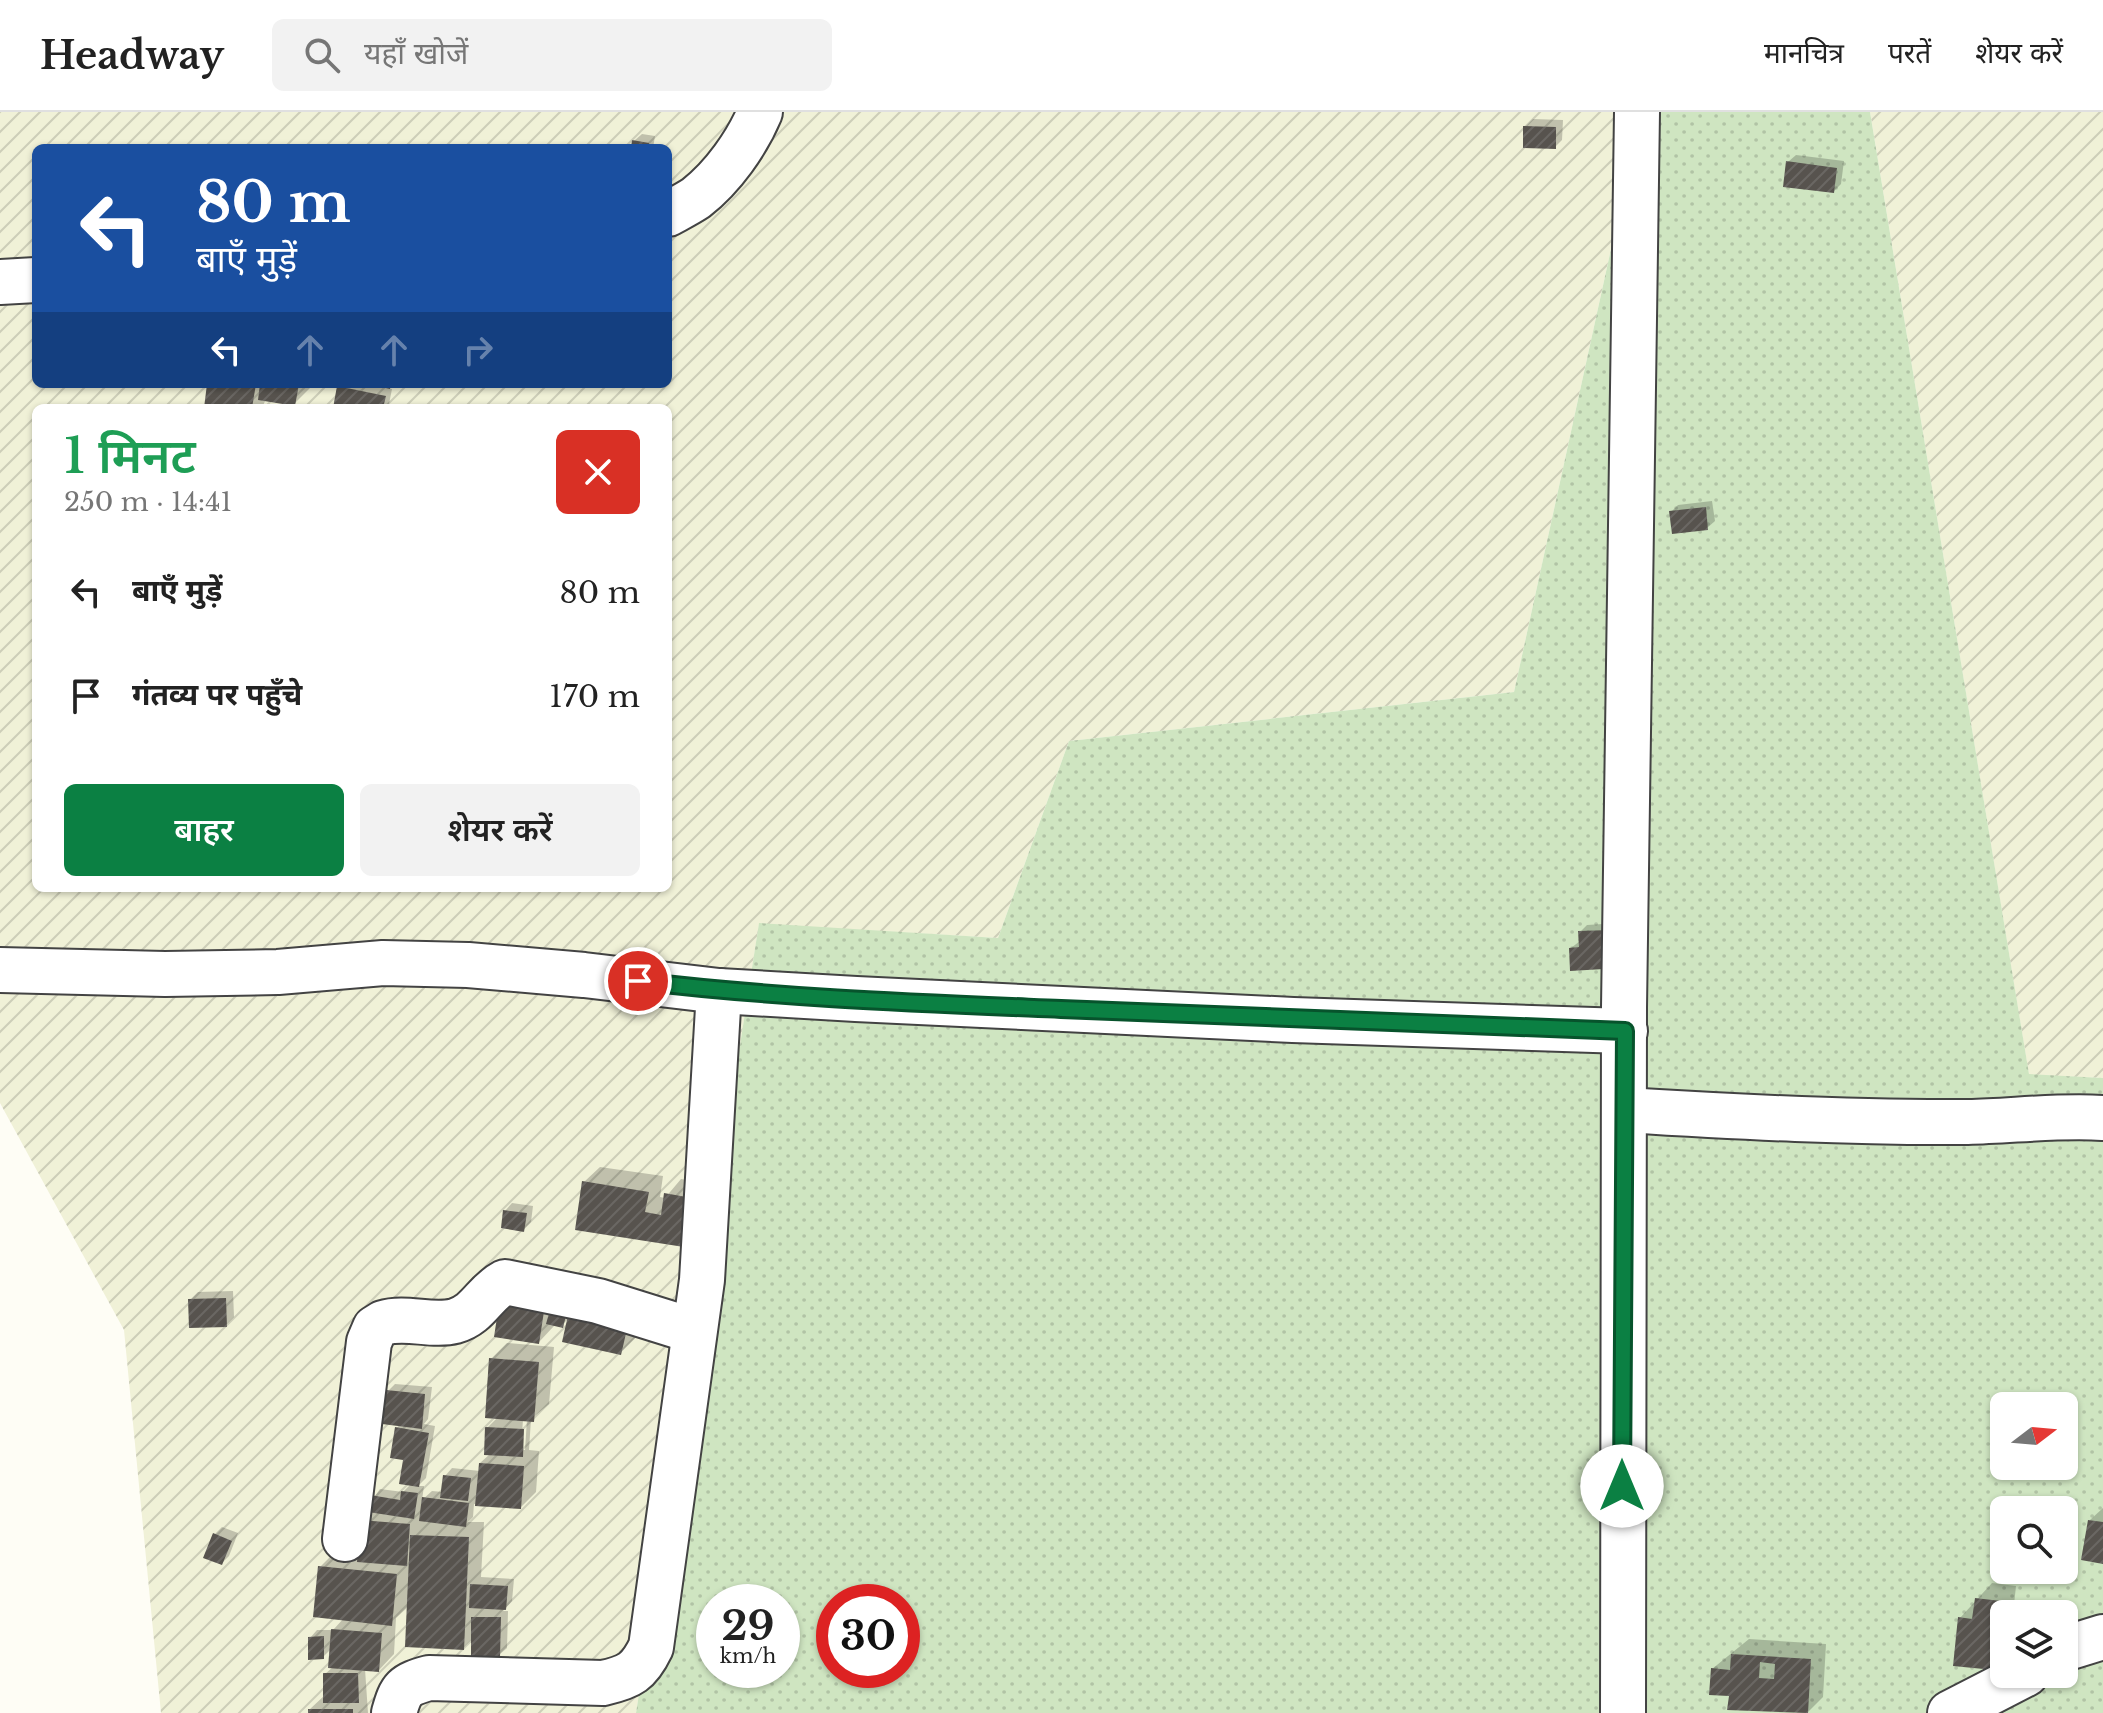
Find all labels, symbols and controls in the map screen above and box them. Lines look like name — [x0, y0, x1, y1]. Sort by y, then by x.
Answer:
search box — [272, 19, 832, 91]
text: Headway — [40, 32, 224, 79]
icon: search — [300, 33, 344, 77]
text: यहाँ खोजें — [364, 35, 468, 72]
text: मानचित्र — [1764, 36, 1844, 71]
text: परतें — [1888, 36, 1931, 71]
text: शेयर करें — [1975, 36, 2063, 71]
text: 80 m — [196, 168, 351, 237]
icon: left — [64, 176, 168, 280]
text: बाएँ मुड़ें — [196, 237, 297, 282]
icon: left — [204, 328, 248, 372]
icon: ahead — [288, 328, 332, 372]
icon: ahead — [372, 328, 416, 372]
icon: right — [456, 328, 500, 372]
text: 1 मिनट — [64, 426, 196, 486]
button: close — [556, 430, 640, 514]
text: 250 m · 14:41 — [64, 486, 232, 518]
icon: left — [64, 570, 108, 614]
text: बाएँ मुड़ें — [132, 572, 222, 609]
text: 80 m — [560, 574, 640, 611]
icon: arrive — [64, 674, 108, 718]
text: गंतव्य पर पहुँचे — [132, 676, 302, 713]
text: 170 m — [549, 678, 640, 715]
button: बाहर — [64, 784, 344, 876]
button: शेयर करें — [360, 784, 640, 876]
pin — [604, 947, 672, 1015]
icon: arrive — [616, 959, 660, 1003]
north arrow — [1990, 1392, 2078, 1480]
map controls — [1990, 1392, 2078, 1688]
position arrow — [1580, 1444, 1664, 1528]
button: search — [1990, 1496, 2078, 1584]
speed limit sign: 30 — [816, 1584, 920, 1688]
button: layers — [1990, 1600, 2078, 1688]
text: 29 — [722, 1601, 775, 1651]
text: km/h — [720, 1644, 776, 1668]

